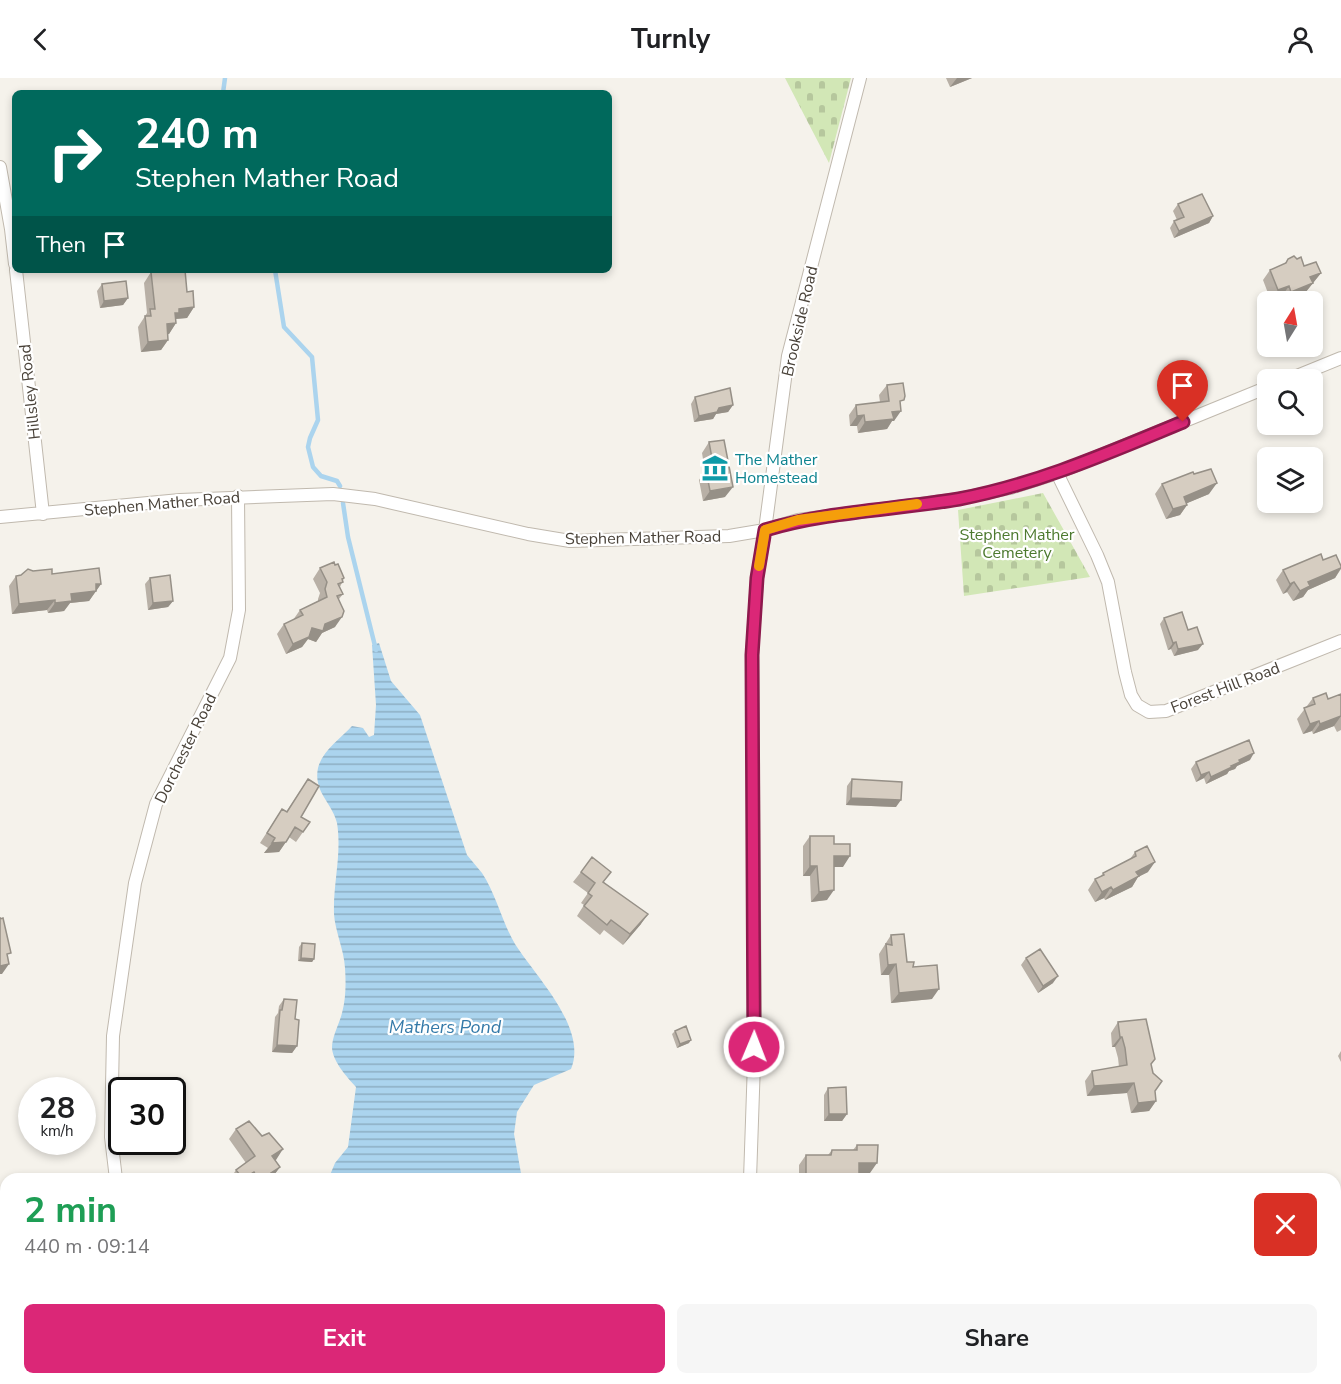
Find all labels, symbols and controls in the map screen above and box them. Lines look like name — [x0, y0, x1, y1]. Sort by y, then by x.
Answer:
text: Turnly — [631, 21, 710, 58]
icon: back — [24, 23, 57, 56]
icon: person — [1284, 23, 1317, 56]
text: 240 m — [135, 106, 259, 163]
icon: right — [36, 114, 114, 192]
text: Stephen Mather Road — [135, 160, 399, 197]
icon: arrive — [98, 228, 131, 261]
text: Then — [36, 230, 86, 260]
street label: Brookside Road — [777, 264, 823, 379]
north arrow — [1257, 291, 1323, 357]
map controls — [1257, 291, 1323, 513]
street label: Hillsley Road — [14, 343, 46, 441]
pin — [1157, 360, 1208, 422]
icon: arrive — [1166, 369, 1199, 402]
button: search — [1257, 369, 1323, 435]
button: layers — [1257, 447, 1323, 513]
place label: The Mather Homestead — [735, 449, 818, 489]
museum icon: The Mather Homestead — [700, 453, 730, 483]
street label: Stephen Mather Road — [83, 486, 241, 522]
park label: Stephen Mather Cemetery — [959, 524, 1075, 564]
street label: Stephen Mather Road — [565, 526, 721, 550]
street label: Forest Hill Road — [1167, 657, 1283, 719]
street label: Dorchester Road — [150, 690, 222, 807]
water label: Mathers Pond — [389, 1015, 502, 1039]
position arrow — [722, 1015, 786, 1079]
speed limit sign: 30 — [108, 1077, 186, 1155]
text: 28 — [39, 1088, 75, 1129]
text: km/h — [40, 1121, 74, 1141]
text: 2 min — [24, 1186, 117, 1235]
button: close — [1254, 1193, 1317, 1256]
text: 440 m · 09:14 — [24, 1233, 150, 1260]
button: Exit — [24, 1304, 665, 1373]
button: Share — [677, 1304, 1317, 1373]

